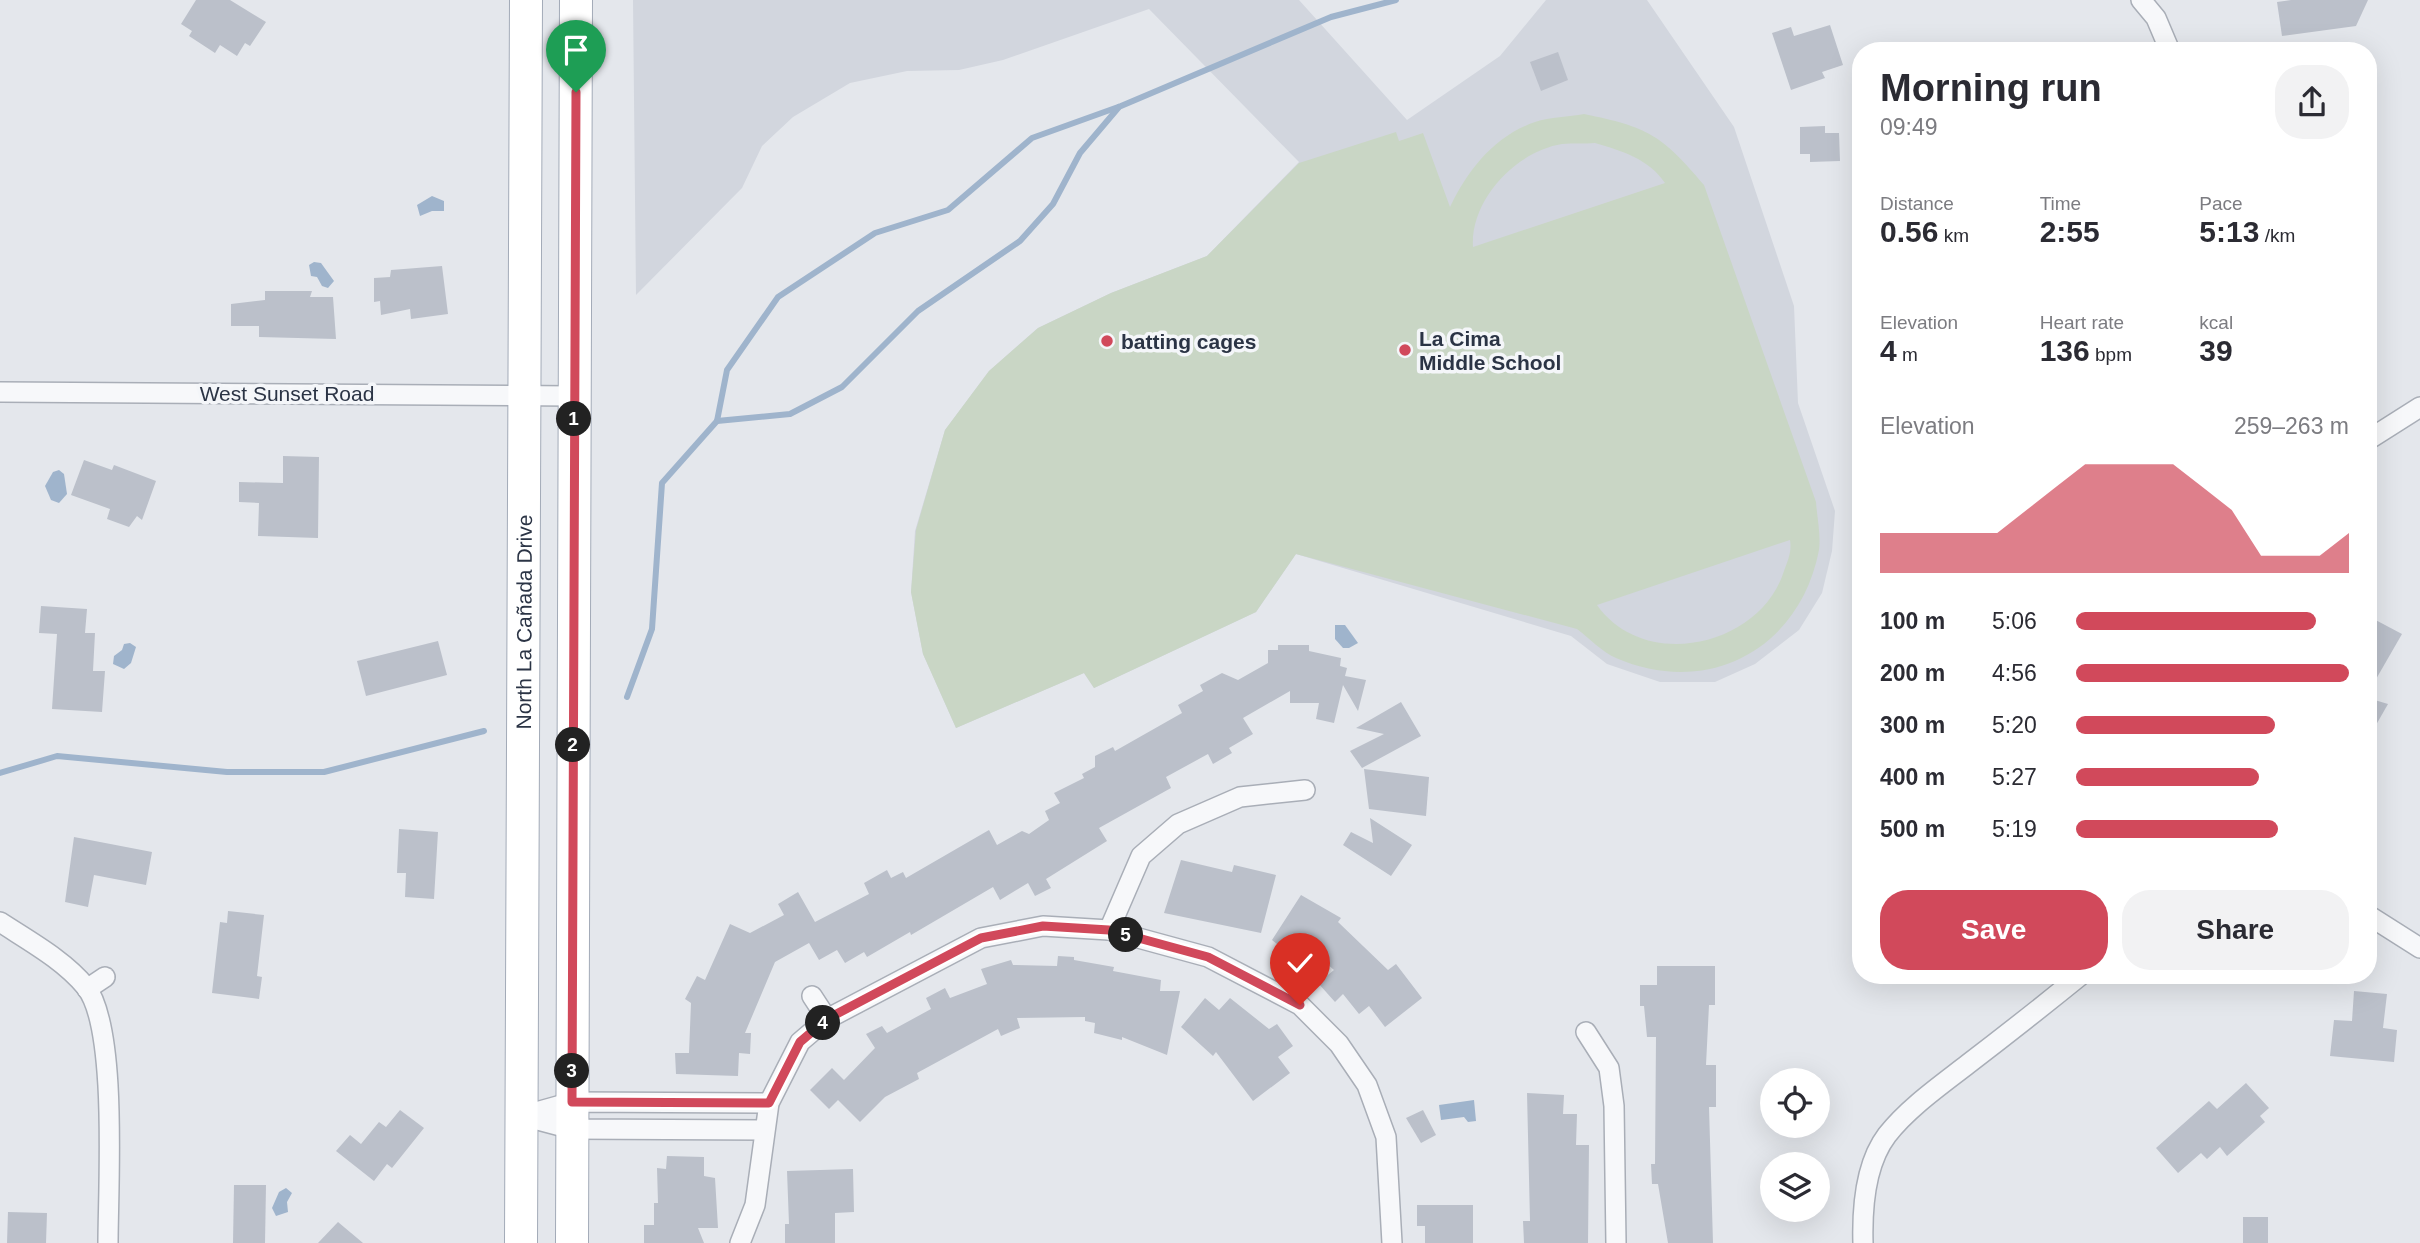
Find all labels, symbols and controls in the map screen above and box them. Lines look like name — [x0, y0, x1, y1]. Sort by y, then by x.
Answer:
pin — [546, 20, 606, 92]
icon: arrive — [557, 31, 595, 69]
button: share — [2275, 65, 2349, 139]
text: Morning run — [1880, 67, 2102, 109]
text: 09:49 — [1880, 114, 1938, 140]
text: Distance — [1880, 193, 1954, 214]
text: Time — [2040, 193, 2081, 214]
text: Pace — [2199, 193, 2243, 214]
text: 0.56 — [1880, 215, 1938, 248]
text: 2:55 — [2040, 215, 2100, 248]
text: 5:13 — [2199, 215, 2259, 248]
text: km — [1938, 225, 1969, 246]
text: /km — [2259, 225, 2295, 246]
text: Elevation — [1880, 312, 1958, 333]
text: Heart rate — [2040, 312, 2124, 333]
text: kcal — [2199, 312, 2233, 333]
place label: La Cima Middle School — [1419, 327, 1561, 374]
place label: batting cages — [1121, 330, 1256, 353]
marker: batting cages — [1099, 333, 1115, 349]
text: 4 — [1880, 334, 1897, 367]
text: 136 — [2040, 334, 2090, 367]
text: 39 — [2199, 334, 2233, 367]
marker: La Cima Middle School — [1397, 342, 1413, 358]
text: m — [1897, 344, 1918, 365]
text: bpm — [2090, 344, 2132, 365]
street label: West Sunset Road — [200, 382, 374, 405]
pin: 1 — [556, 402, 592, 436]
text: 1 — [568, 408, 579, 429]
text: Elevation — [1880, 413, 1975, 439]
text: 259–263 m — [2234, 413, 2349, 439]
street label: North La Cañada Drive — [512, 514, 535, 730]
text: 100 m — [1880, 608, 1945, 634]
text: 5:06 — [1992, 608, 2037, 634]
text: 200 m — [1880, 660, 1945, 686]
text: 4:56 — [1992, 660, 2037, 686]
text: 300 m — [1880, 712, 1945, 738]
text: 5:20 — [1992, 712, 2037, 738]
pin: 2 — [556, 728, 590, 762]
text: 2 — [567, 734, 578, 755]
text: 400 m — [1880, 764, 1945, 790]
text: 5:27 — [1992, 764, 2037, 790]
text: 500 m — [1880, 816, 1945, 842]
text: 5:19 — [1992, 816, 2037, 842]
button: Save — [1880, 890, 2108, 970]
button: Share — [2122, 890, 2349, 970]
pin: 5 — [1108, 918, 1144, 953]
text: 5 — [1120, 924, 1131, 945]
pin — [1270, 933, 1330, 1005]
icon: check — [1281, 944, 1319, 982]
pin: 4 — [806, 1006, 840, 1040]
text: 4 — [817, 1012, 828, 1033]
pin: 3 — [554, 1054, 590, 1088]
text: 3 — [566, 1060, 577, 1081]
map controls — [1760, 1068, 1830, 1222]
button: locate — [1760, 1068, 1830, 1138]
button: layers — [1760, 1152, 1830, 1222]

